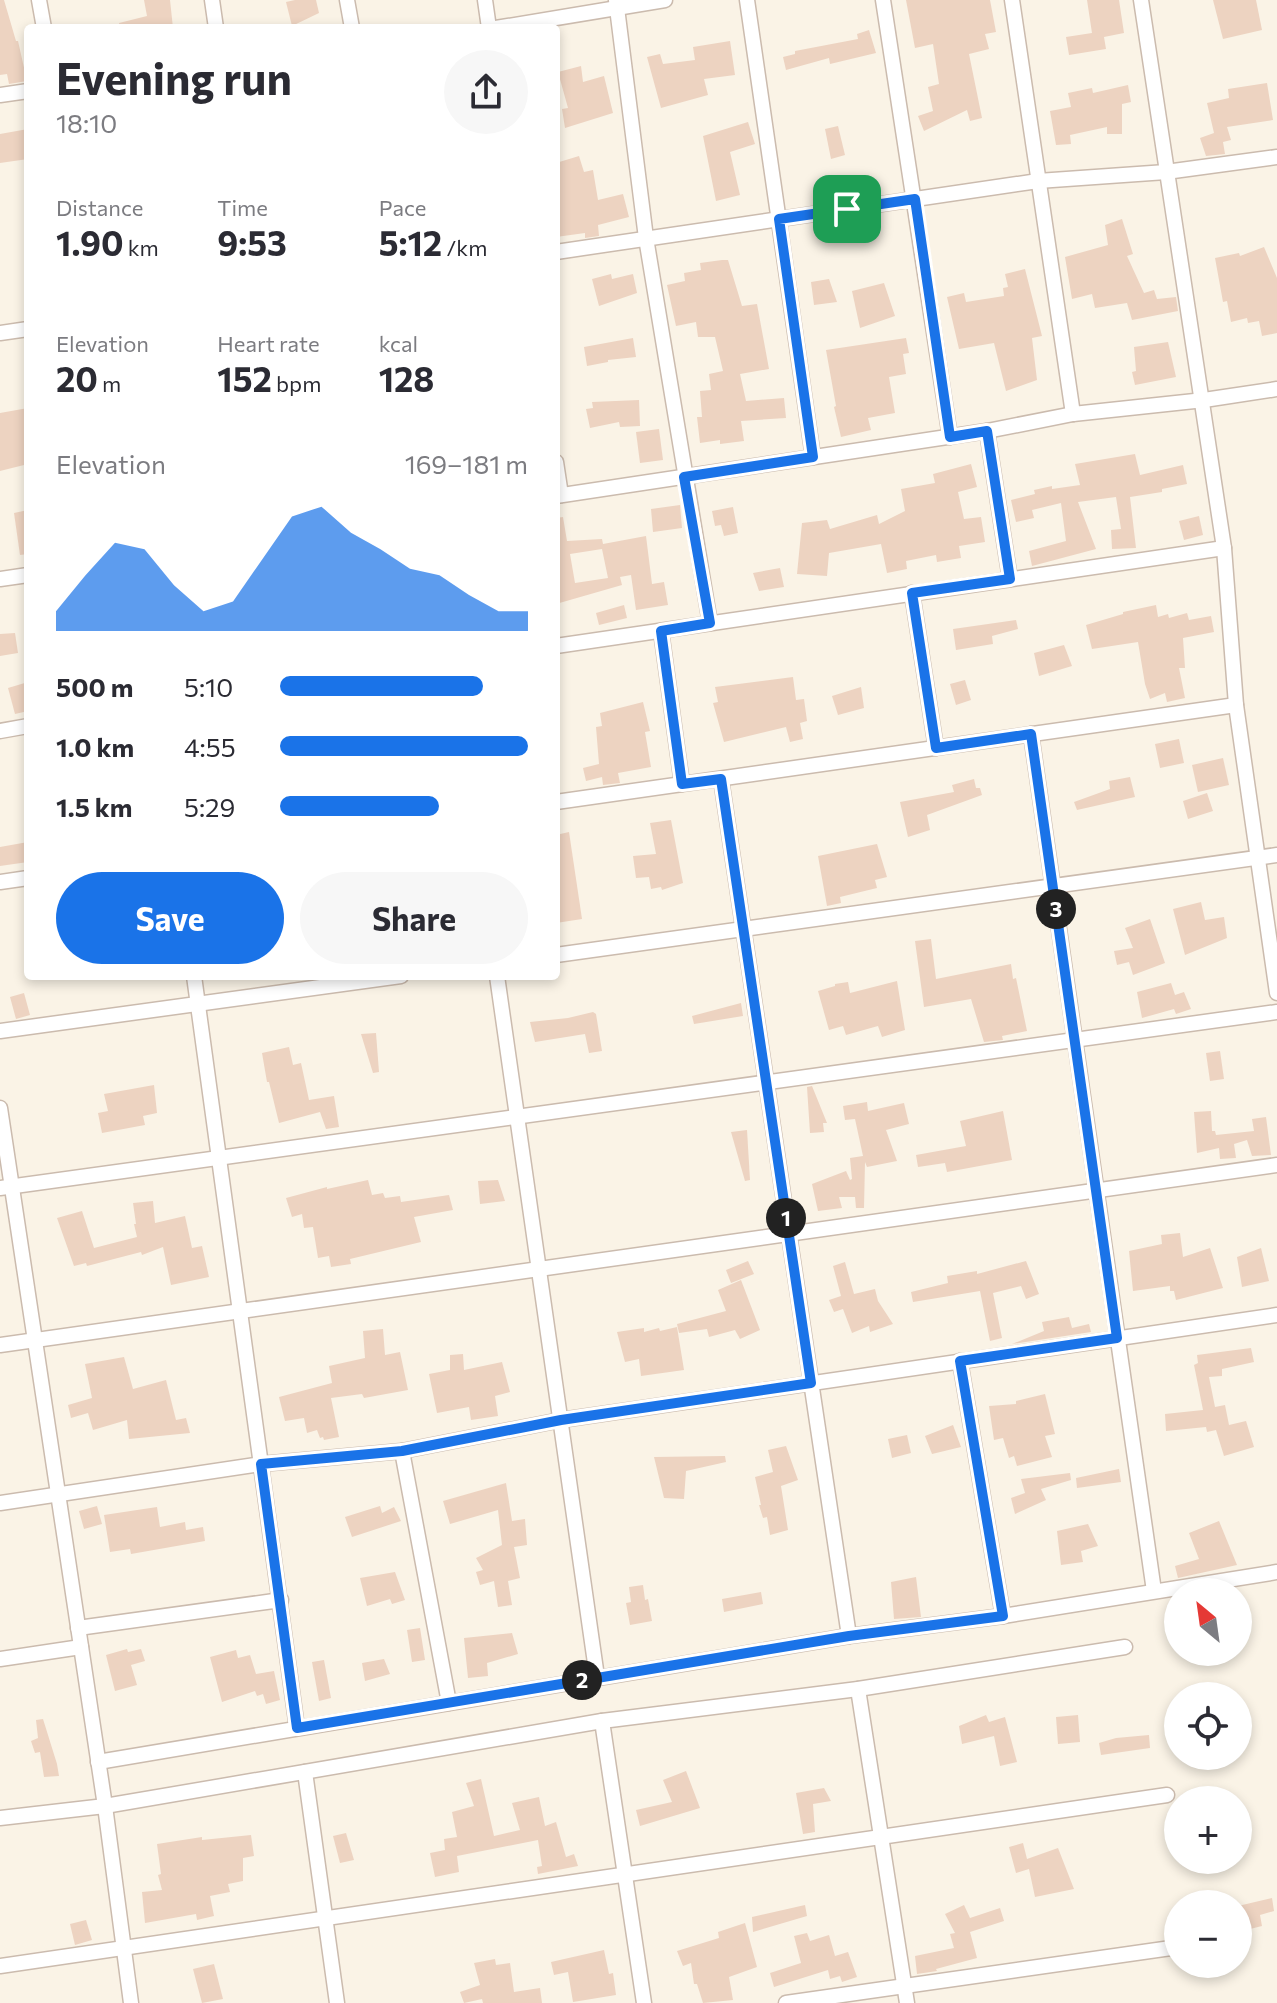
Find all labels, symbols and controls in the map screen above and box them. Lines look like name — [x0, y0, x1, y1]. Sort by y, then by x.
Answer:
text: Evening run — [56, 50, 292, 104]
button: share — [444, 50, 528, 134]
text: 18:10 — [56, 107, 117, 138]
pin — [813, 175, 881, 243]
icon: arrive — [825, 187, 869, 231]
text: Distance — [56, 194, 143, 221]
text: Time — [217, 194, 268, 221]
text: Pace — [379, 194, 426, 221]
text: 1.90 — [56, 221, 123, 263]
text: 9:53 — [217, 221, 287, 263]
text: 5:12 — [379, 221, 442, 263]
text: km — [123, 234, 159, 261]
text: /km — [442, 234, 487, 261]
text: Elevation — [56, 330, 149, 357]
text: Heart rate — [217, 330, 320, 357]
text: kcal — [379, 330, 418, 357]
text: 20 — [56, 357, 98, 399]
text: 152 — [217, 357, 272, 399]
text: 128 — [379, 357, 434, 399]
text: m — [98, 370, 121, 397]
text: bpm — [272, 370, 321, 397]
text: Elevation — [56, 448, 166, 479]
text: 169–181 m — [405, 448, 528, 479]
text: 500 m — [56, 671, 133, 702]
text: 5:10 — [184, 671, 233, 702]
text: 1.0 km — [56, 731, 134, 762]
text: 4:55 — [184, 731, 236, 762]
text: 1.5 km — [56, 791, 132, 822]
text: 5:29 — [184, 791, 235, 822]
button: Save — [56, 872, 284, 964]
button: Share — [300, 872, 528, 964]
pin: 3 — [1036, 889, 1076, 929]
text: 3 — [1050, 895, 1062, 922]
pin: 1 — [766, 1198, 806, 1238]
text: 1 — [781, 1204, 791, 1231]
north arrow — [1164, 1578, 1252, 1666]
map controls — [1164, 1578, 1252, 1978]
pin: 2 — [562, 1660, 602, 1700]
text: 2 — [576, 1666, 588, 1693]
button: locate — [1164, 1682, 1252, 1770]
button: + — [1164, 1786, 1252, 1874]
button: − — [1164, 1890, 1252, 1978]

